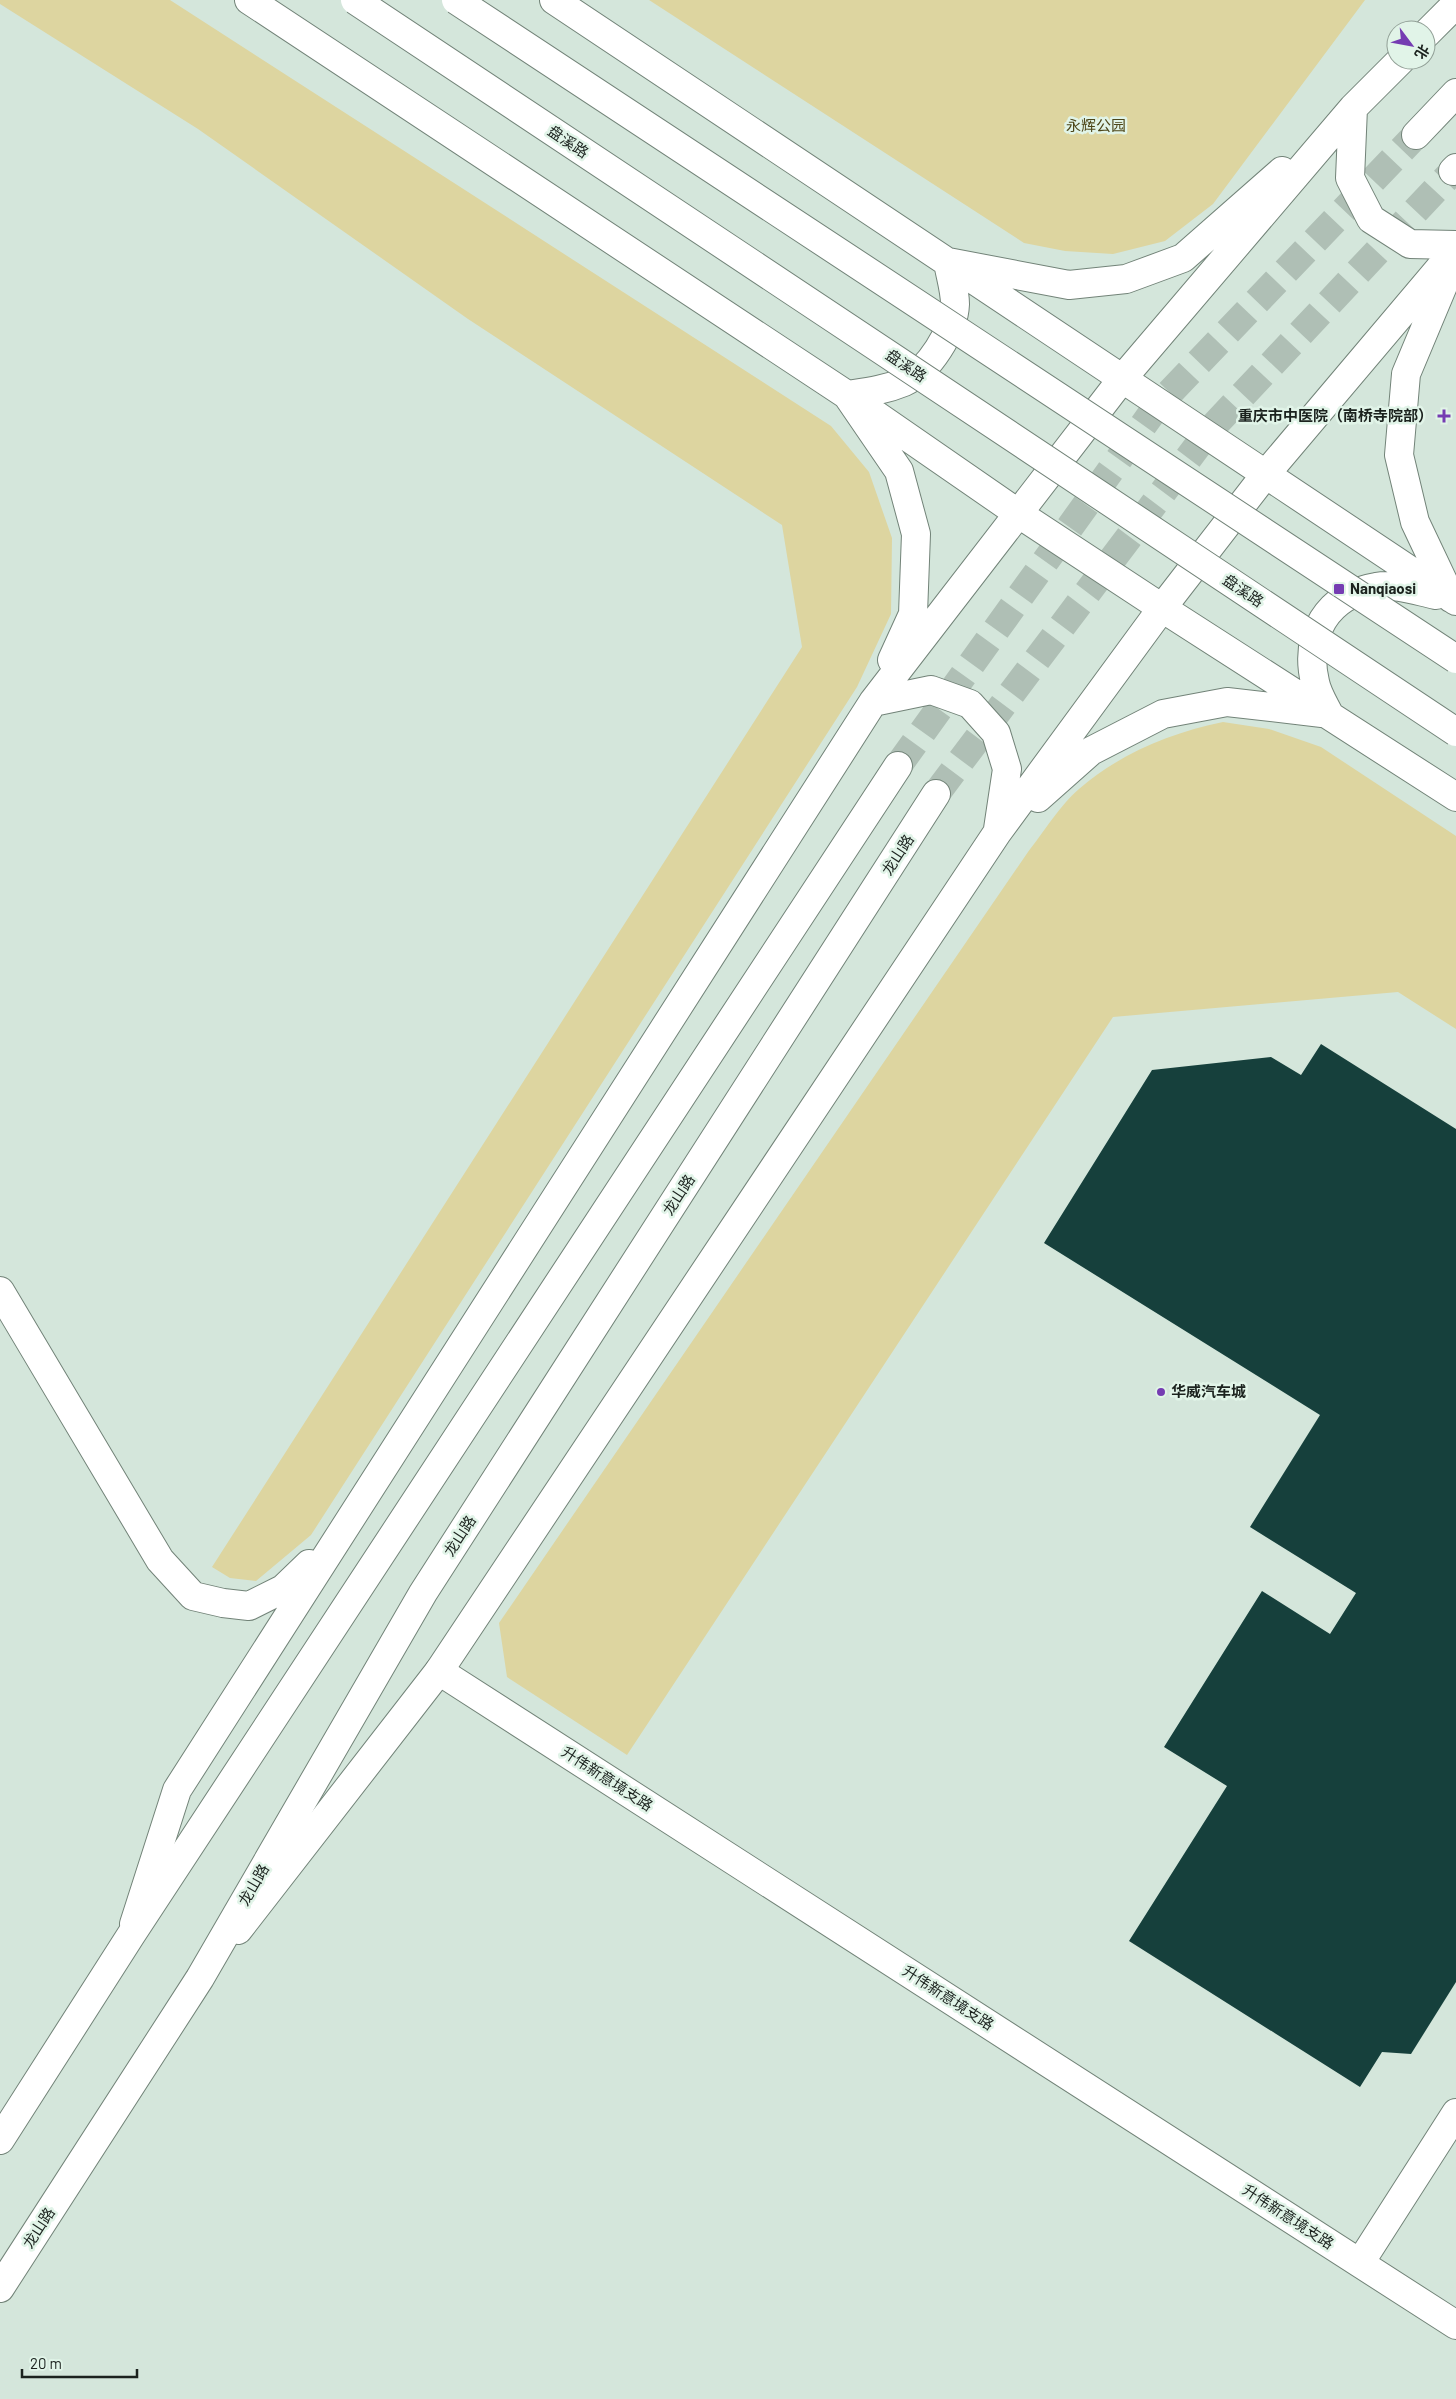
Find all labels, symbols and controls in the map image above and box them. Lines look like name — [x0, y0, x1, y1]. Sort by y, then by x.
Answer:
north arrow — [1386, 20, 1436, 70]
text: 北 — [1412, 42, 1433, 63]
park label: 永辉公园 — [1066, 116, 1126, 134]
street label: 盘溪路 — [545, 121, 592, 161]
street label: 盘溪路 — [883, 345, 930, 385]
place label: 重庆市中医院（南桥寺院部） — [1238, 406, 1433, 424]
marker: 重庆市中医院（南桥寺院部） — [1437, 409, 1451, 423]
street label: 盘溪路 — [1220, 570, 1267, 610]
place label: Nanqiaosi — [1350, 579, 1416, 597]
marker: Nanqiaosi — [1332, 582, 1346, 596]
street label: 龙山路 — [877, 831, 917, 878]
street label: 龙山路 — [658, 1171, 698, 1218]
place label: 华威汽车城 — [1171, 1382, 1246, 1400]
marker: 华威汽车城 — [1155, 1386, 1167, 1398]
street label: 龙山路 — [439, 1512, 479, 1559]
street label: 升伟新意境支路 — [559, 1742, 656, 1814]
street label: 龙山路 — [234, 1861, 272, 1908]
street label: 升伟新意境支路 — [900, 1961, 997, 2033]
street label: 升伟新意境支路 — [1240, 2180, 1337, 2252]
street label: 龙山路 — [18, 2204, 58, 2251]
scale bar — [22, 2346, 138, 2378]
text: 20 m — [30, 2354, 62, 2372]

